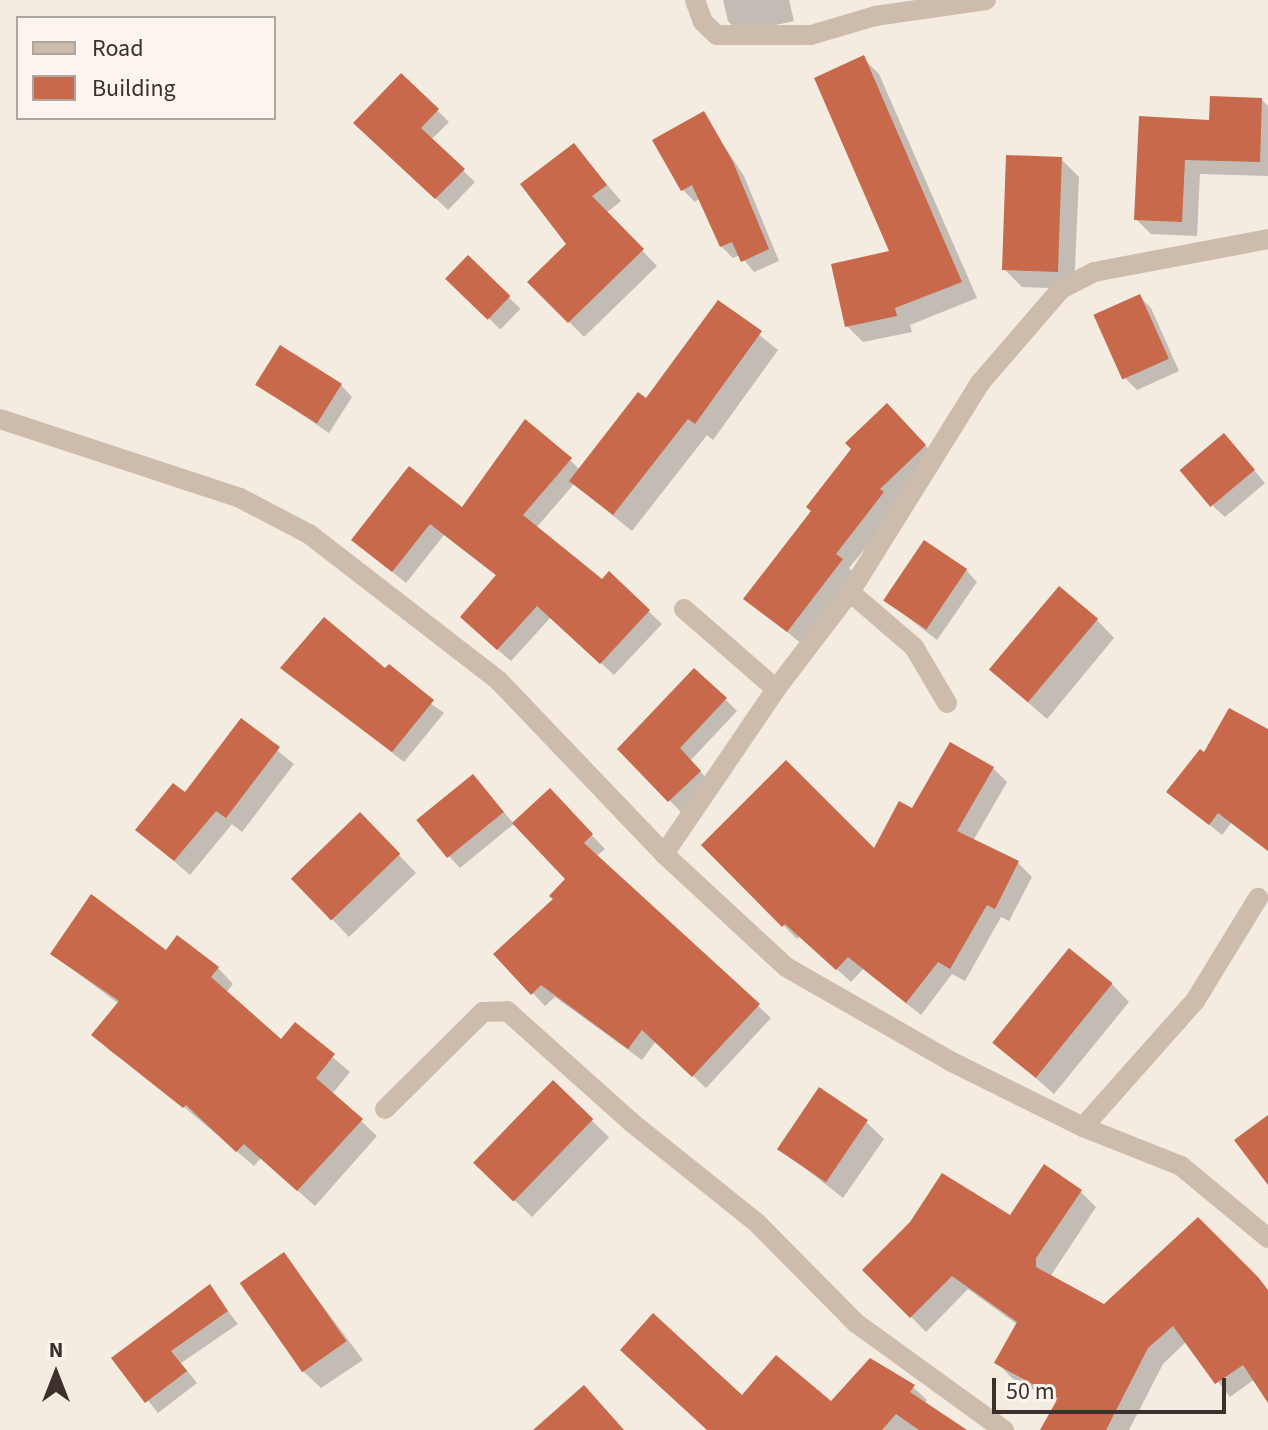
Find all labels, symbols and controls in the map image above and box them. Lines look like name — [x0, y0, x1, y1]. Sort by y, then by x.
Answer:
legend — [16, 16, 276, 120]
text: Road — [92, 31, 144, 66]
text: Building — [92, 71, 176, 106]
north arrow — [16, 1334, 96, 1414]
text: N — [49, 1334, 63, 1366]
scale bar — [996, 1362, 1230, 1412]
text: 50 m — [1006, 1374, 1055, 1409]

